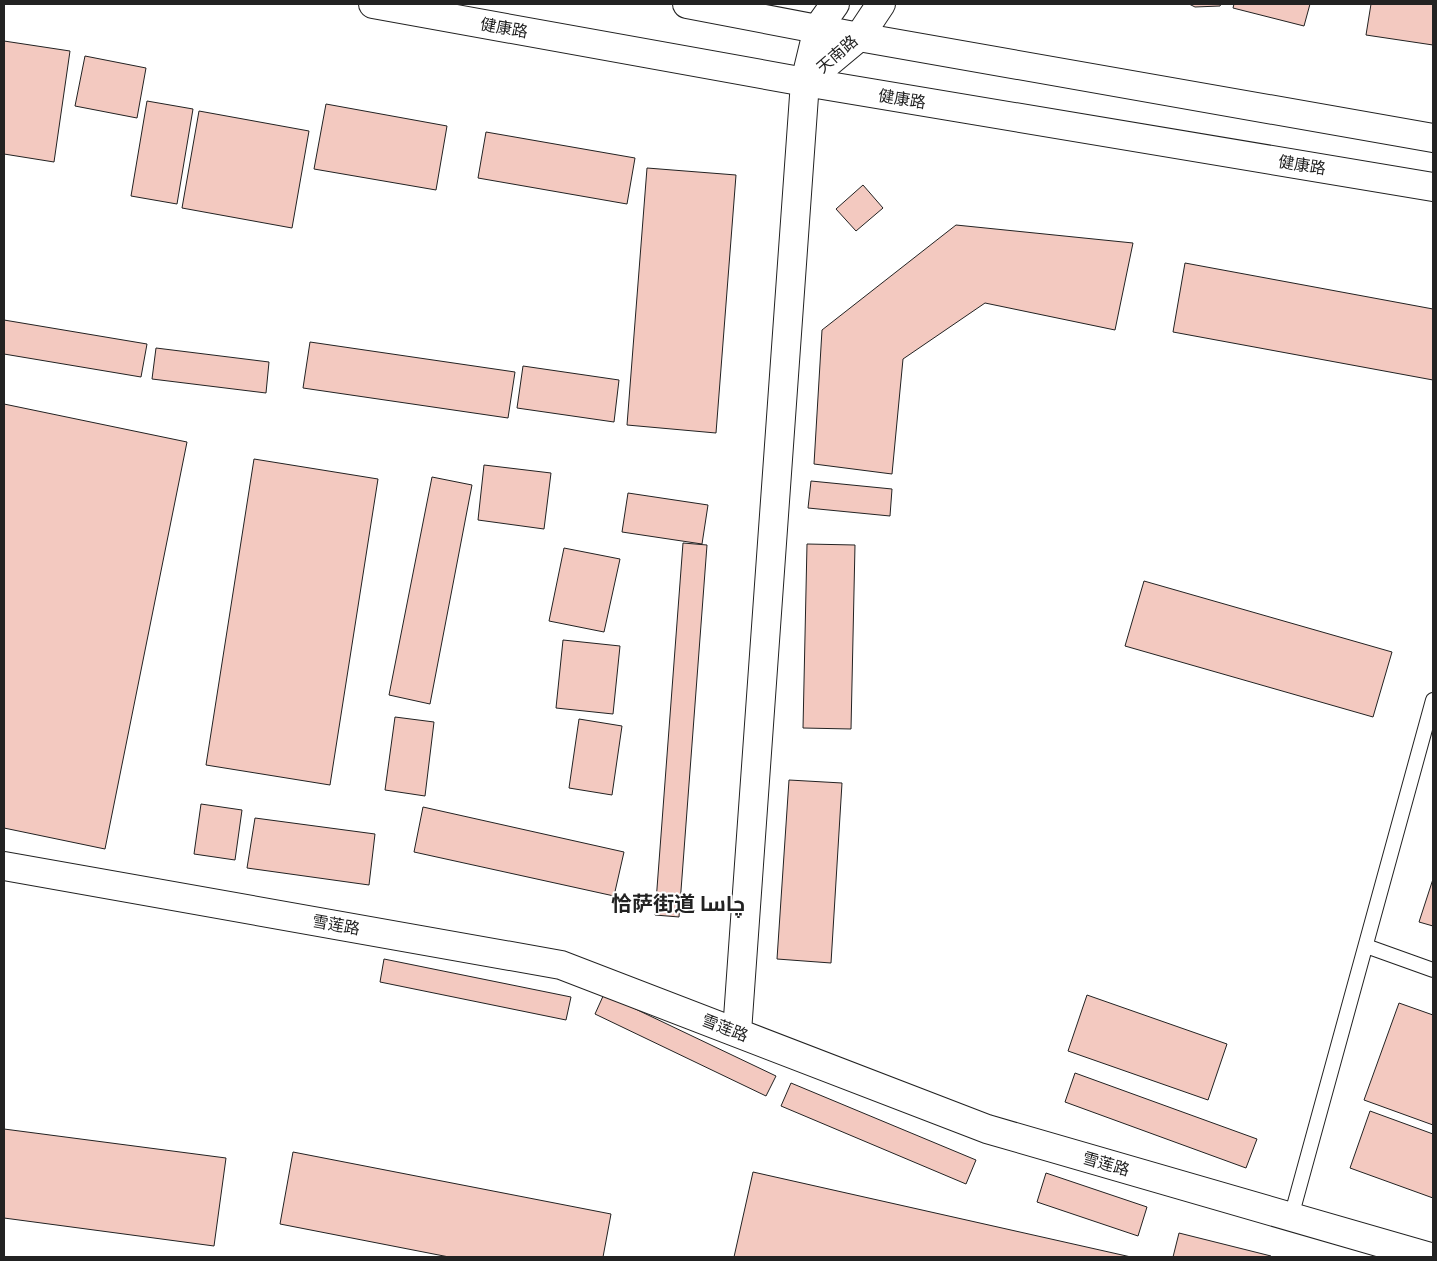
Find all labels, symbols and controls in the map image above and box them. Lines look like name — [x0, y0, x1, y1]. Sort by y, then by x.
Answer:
street label: 健康路 — [479, 14, 529, 42]
street label: 天南路 — [813, 31, 861, 77]
street label: 健康路 — [877, 86, 927, 112]
street label: 健康路 — [1277, 152, 1327, 178]
district label: 恰萨街道 چاسا — [611, 891, 745, 919]
street label: 雪莲路 — [311, 911, 361, 939]
street label: 雪莲路 — [699, 1011, 751, 1045]
street label: 雪莲路 — [1080, 1148, 1132, 1180]

